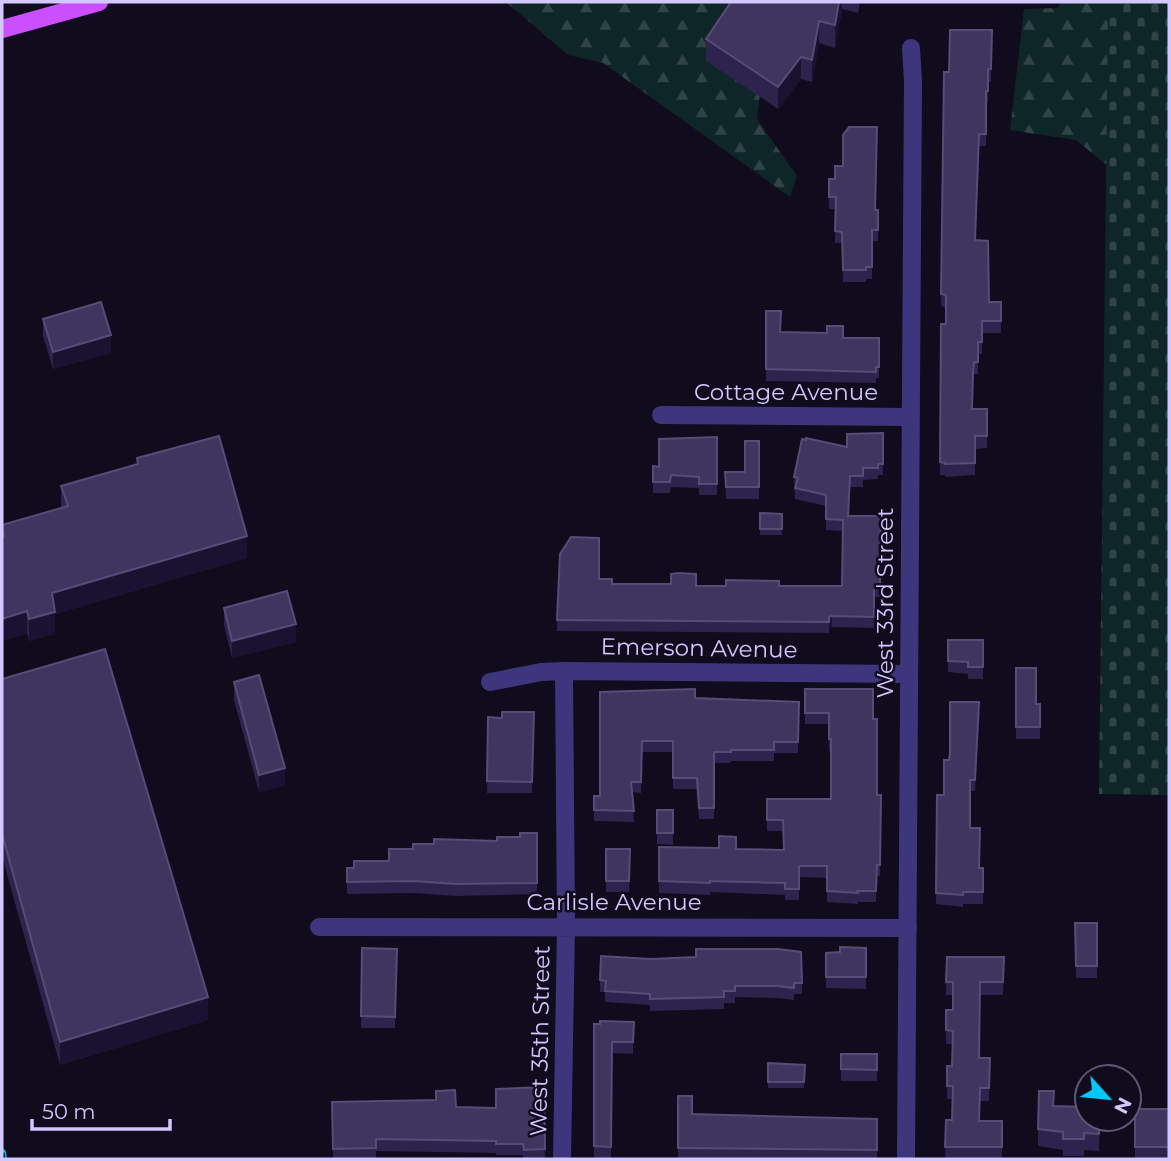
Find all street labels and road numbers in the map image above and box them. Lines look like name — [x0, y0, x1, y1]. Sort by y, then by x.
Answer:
street label: Cottage Avenue — [694, 378, 878, 406]
street label: West 33rd Street — [871, 508, 899, 698]
street label: Emerson Avenue — [600, 632, 798, 664]
street label: Carlisle Avenue — [526, 888, 702, 916]
street label: West 35th Street — [524, 945, 556, 1137]

